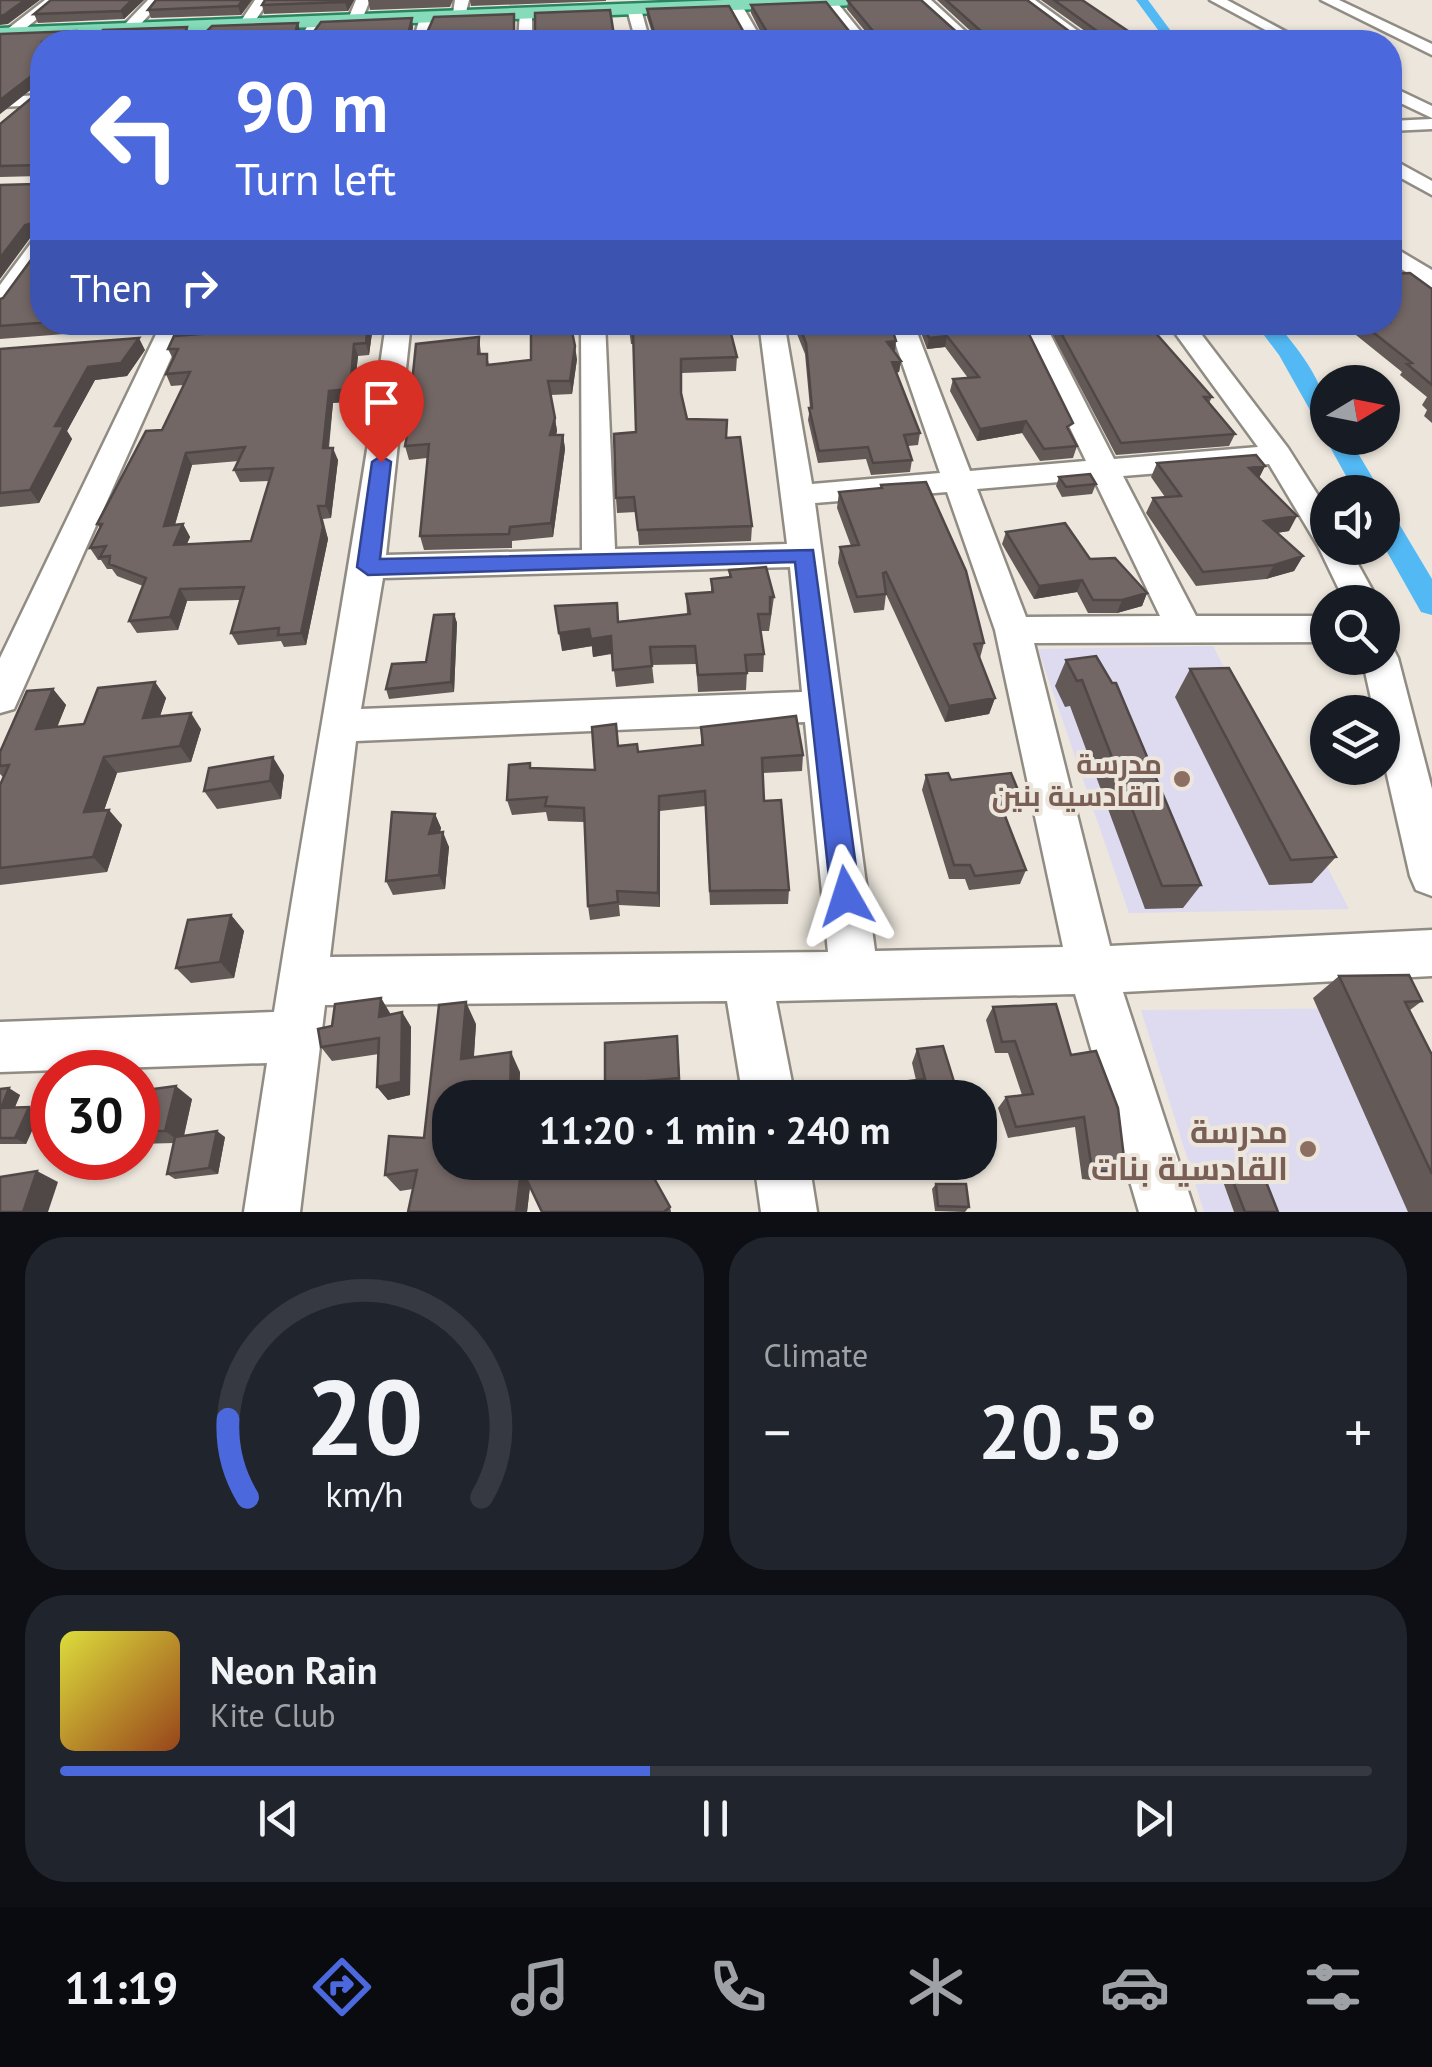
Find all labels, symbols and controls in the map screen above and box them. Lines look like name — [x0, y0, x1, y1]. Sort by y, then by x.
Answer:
text: 90 m — [235, 61, 388, 151]
icon: left — [70, 70, 200, 200]
text: Turn left — [235, 149, 396, 207]
icon: right — [172, 260, 227, 315]
text: Then — [70, 263, 152, 312]
pin — [339, 360, 424, 463]
north arrow — [1310, 365, 1400, 455]
map controls — [1310, 365, 1400, 785]
icon: arrive — [354, 375, 409, 430]
button: sound — [1310, 475, 1400, 565]
button: search — [1310, 585, 1400, 675]
button: layers — [1310, 695, 1400, 785]
place label: مدرسة القادسية بنين — [992, 745, 1162, 814]
marker: مدرسة القادسية بنين — [1171, 768, 1193, 790]
position arrow — [794, 844, 898, 948]
speed limit sign: 30 — [30, 1050, 160, 1180]
text: 11:20 · 1 min · 240 m — [539, 1105, 890, 1154]
place label: مدرسة القادسية بنات — [1091, 1110, 1288, 1189]
marker: مدرسة القادسية بنات — [1297, 1138, 1319, 1160]
text: Climate — [764, 1334, 868, 1376]
text: 20 — [305, 1349, 423, 1484]
text: 20.5° — [978, 1383, 1157, 1480]
text: − — [764, 1396, 791, 1467]
text: + — [1344, 1396, 1372, 1467]
text: km/h — [325, 1471, 403, 1517]
text: Neon Rain — [210, 1645, 377, 1694]
text: Kite Club — [210, 1694, 336, 1736]
icon: previous — [251, 1791, 306, 1846]
icon: pause — [688, 1791, 743, 1846]
icon: next — [1126, 1791, 1181, 1846]
icon: directions — [307, 1952, 377, 2022]
icon: music — [505, 1952, 575, 2022]
icon: phone — [703, 1952, 773, 2022]
icon: climate — [901, 1952, 971, 2022]
icon: car — [1100, 1952, 1170, 2022]
icon: filters — [1298, 1952, 1368, 2022]
text: 11:19 — [64, 1958, 178, 2016]

